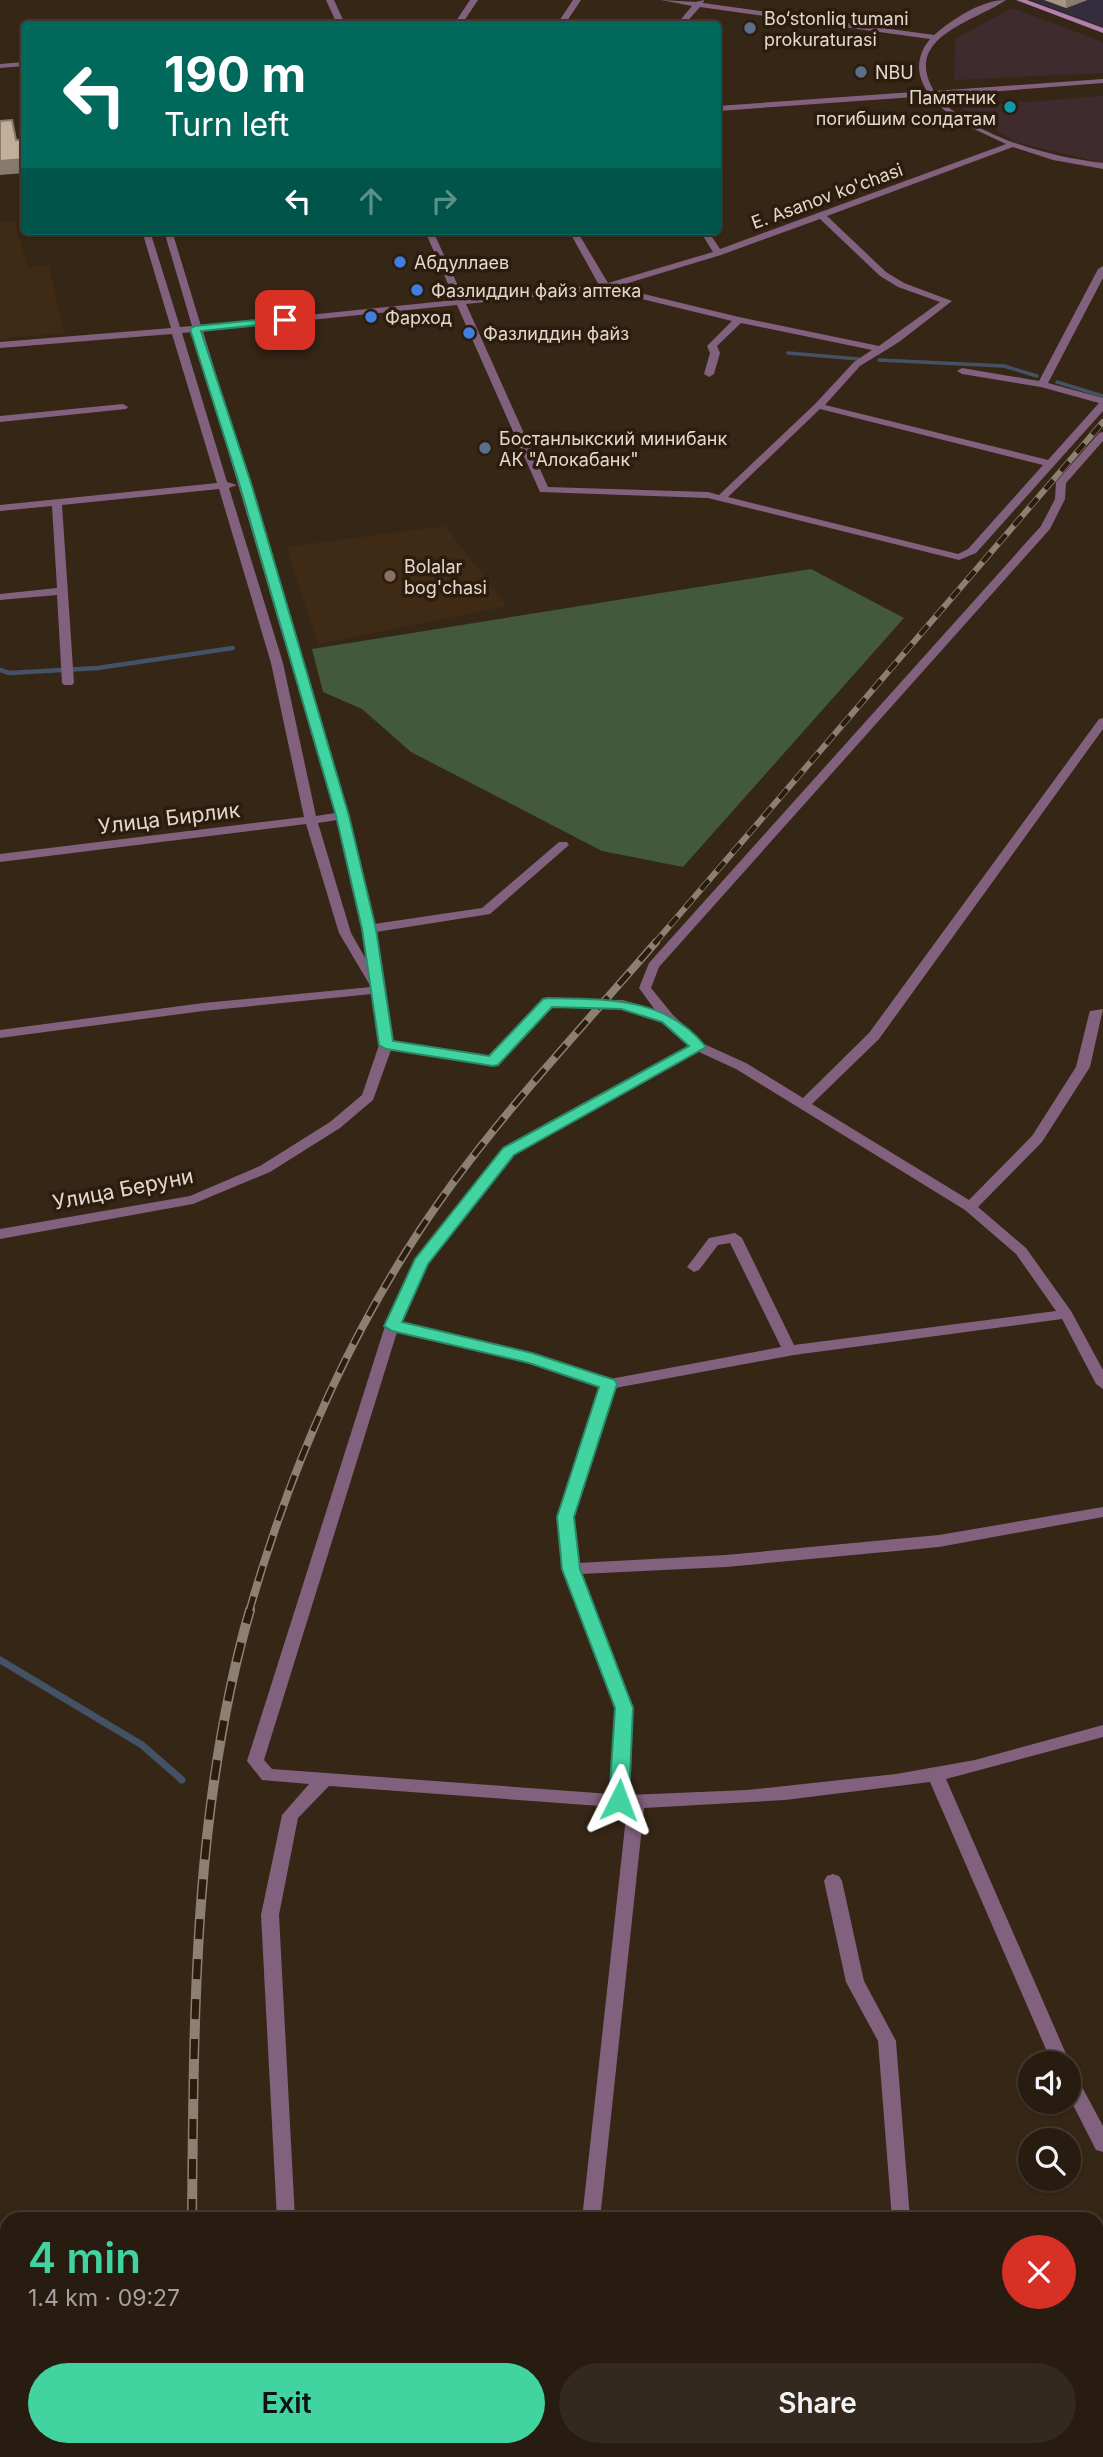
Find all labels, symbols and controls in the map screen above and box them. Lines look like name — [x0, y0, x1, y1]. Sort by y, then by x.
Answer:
place label: Bo‘stonliq tumani prokuraturasi — [764, 8, 909, 50]
marker: Bo‘stonliq tumani prokuraturasi — [742, 20, 758, 36]
text: 190 m — [164, 45, 306, 104]
icon: left — [49, 49, 140, 140]
place label: NBU — [875, 62, 914, 83]
marker: NBU — [853, 64, 869, 80]
place label: Памятник погибшим солдатам — [816, 87, 996, 129]
marker: Памятник погибшим солдатам — [1002, 99, 1018, 115]
text: Turn left — [164, 105, 289, 144]
street label: E. Asanov ko'chasi — [749, 159, 905, 233]
icon: left — [279, 182, 317, 220]
icon: ahead — [352, 182, 390, 220]
icon: right — [425, 182, 463, 220]
place label: Абдуллаев — [414, 252, 509, 273]
marker: Абдуллаев — [392, 254, 408, 270]
place label: Фазлиддин файз аптека — [431, 280, 641, 301]
marker: Фазлиддин файз аптека — [409, 282, 425, 298]
pin — [255, 290, 315, 350]
icon: arrive — [266, 301, 304, 339]
place label: Фарход — [385, 307, 452, 328]
marker: Фарход — [363, 309, 379, 325]
place label: Фазлиддин файз — [483, 323, 629, 344]
marker: Фазлиддин файз — [461, 325, 477, 341]
place label: Бостанлыкский минибанк АК "Алокабанк" — [499, 428, 727, 470]
marker: Бостанлыкский минибанк АК "Алокабанк" — [477, 440, 493, 456]
place label: Bolalar bog'chasi — [404, 556, 487, 598]
marker: Bolalar bog'chasi — [382, 568, 398, 584]
street label: Улица Бирлик — [97, 797, 242, 839]
street label: Улица Беруни — [51, 1163, 195, 1215]
position arrow — [582, 1763, 656, 1837]
map controls — [1018, 2051, 1081, 2191]
button: sound — [1018, 2051, 1081, 2114]
button: search — [1018, 2128, 1081, 2191]
text: 4 min — [28, 2232, 141, 2283]
button: close — [1002, 2235, 1076, 2309]
text: 1.4 km · 09:27 — [28, 2284, 180, 2312]
button: Exit — [28, 2363, 545, 2443]
button: Share — [559, 2363, 1076, 2443]

